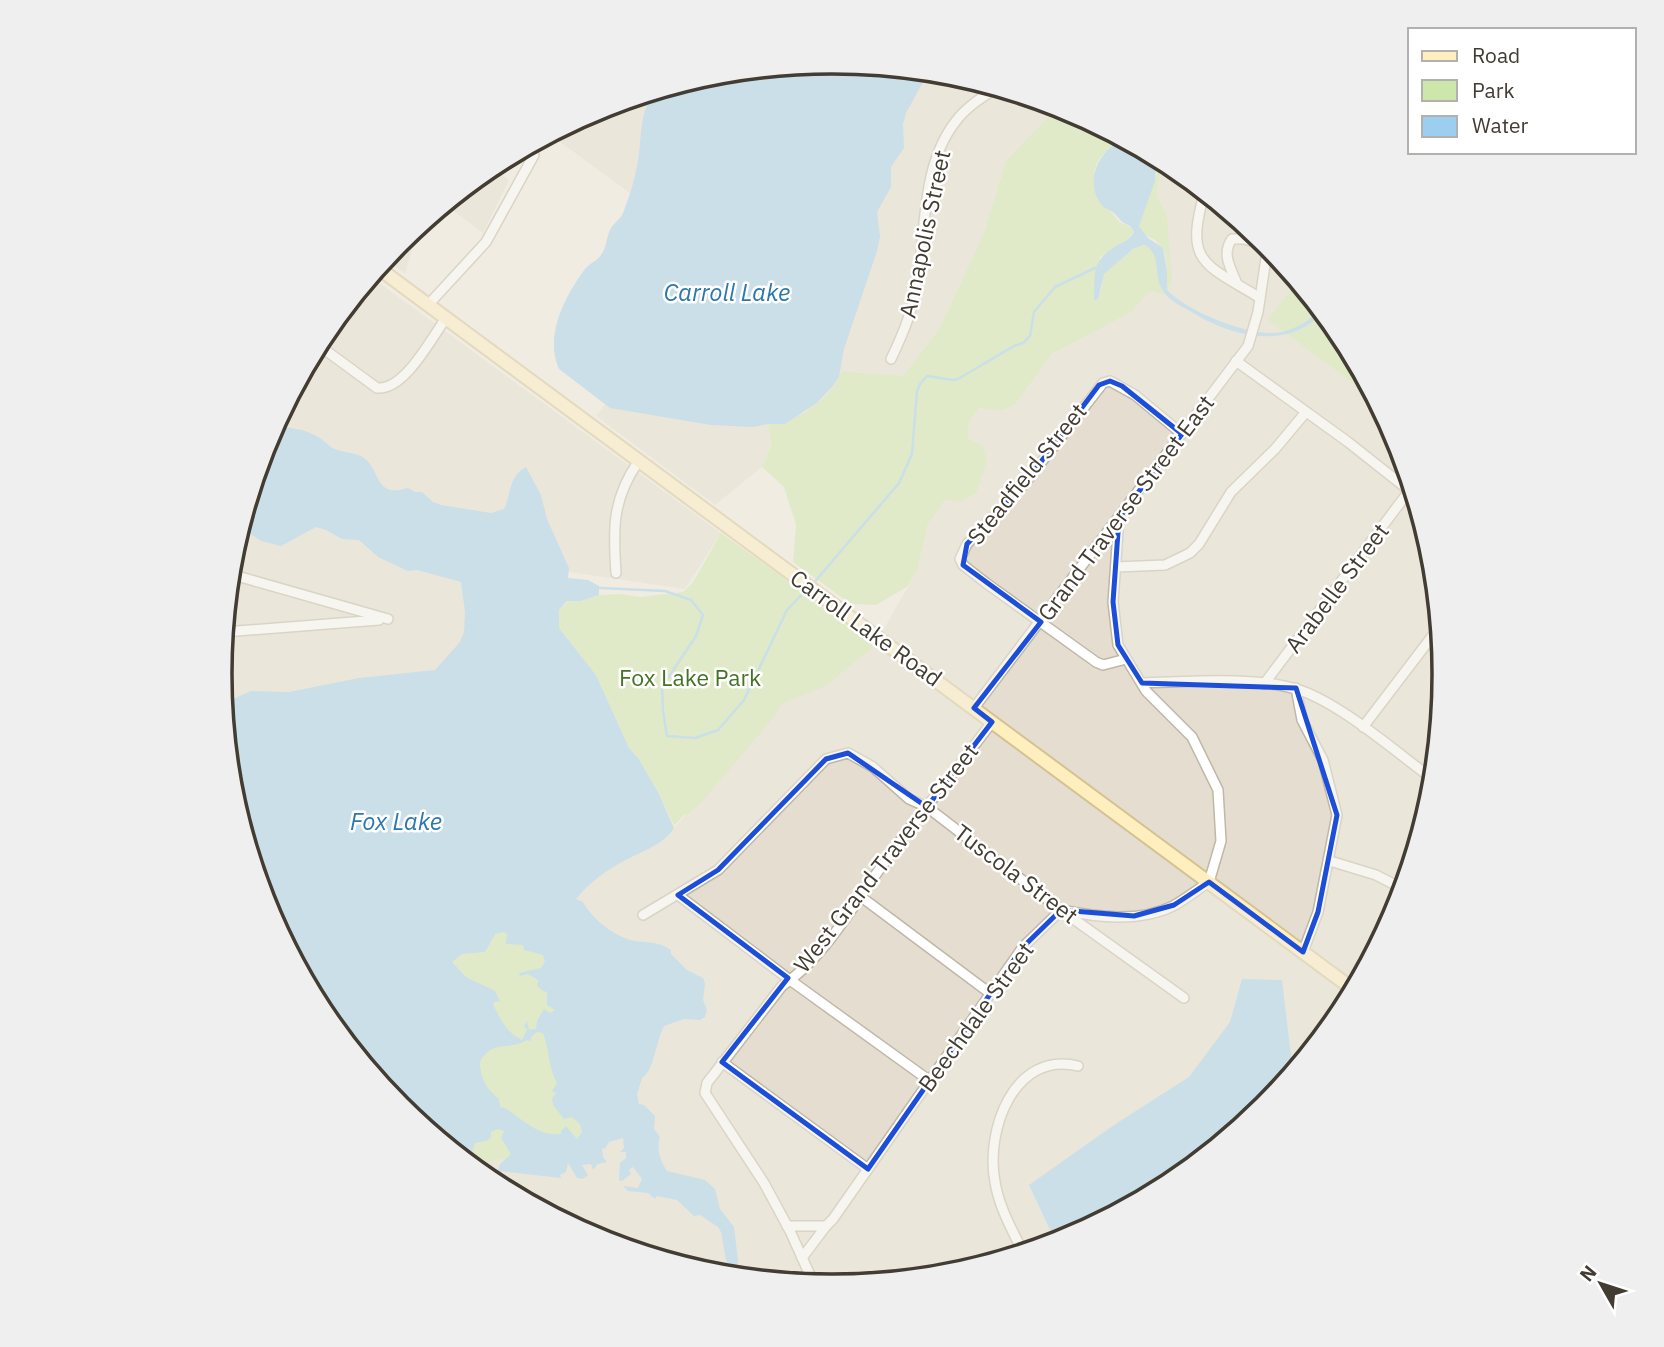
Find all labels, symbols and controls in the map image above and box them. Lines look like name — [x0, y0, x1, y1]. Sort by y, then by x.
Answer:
legend — [1408, 28, 1636, 154]
text: Road — [1472, 41, 1520, 69]
text: Park — [1472, 76, 1515, 104]
text: Water — [1472, 111, 1529, 139]
street label: Annapolis Street — [892, 147, 956, 321]
water label: Carroll Lake — [664, 276, 790, 308]
street label: Grand Traverse Street East — [1030, 388, 1220, 627]
street label: Steadfield Street — [960, 397, 1092, 550]
street label: Arabelle Street — [1278, 517, 1395, 658]
street label: Carroll Lake Road — [785, 562, 948, 692]
park label: Fox Lake Park — [619, 662, 761, 692]
street label: West Grand Traverse Street — [786, 737, 984, 978]
water label: Fox Lake — [350, 805, 442, 837]
street label: Tuscola Street — [949, 817, 1085, 930]
street label: Beechdale Street — [911, 936, 1040, 1097]
north arrow — [1566, 1249, 1636, 1319]
text: N — [1574, 1260, 1601, 1286]

